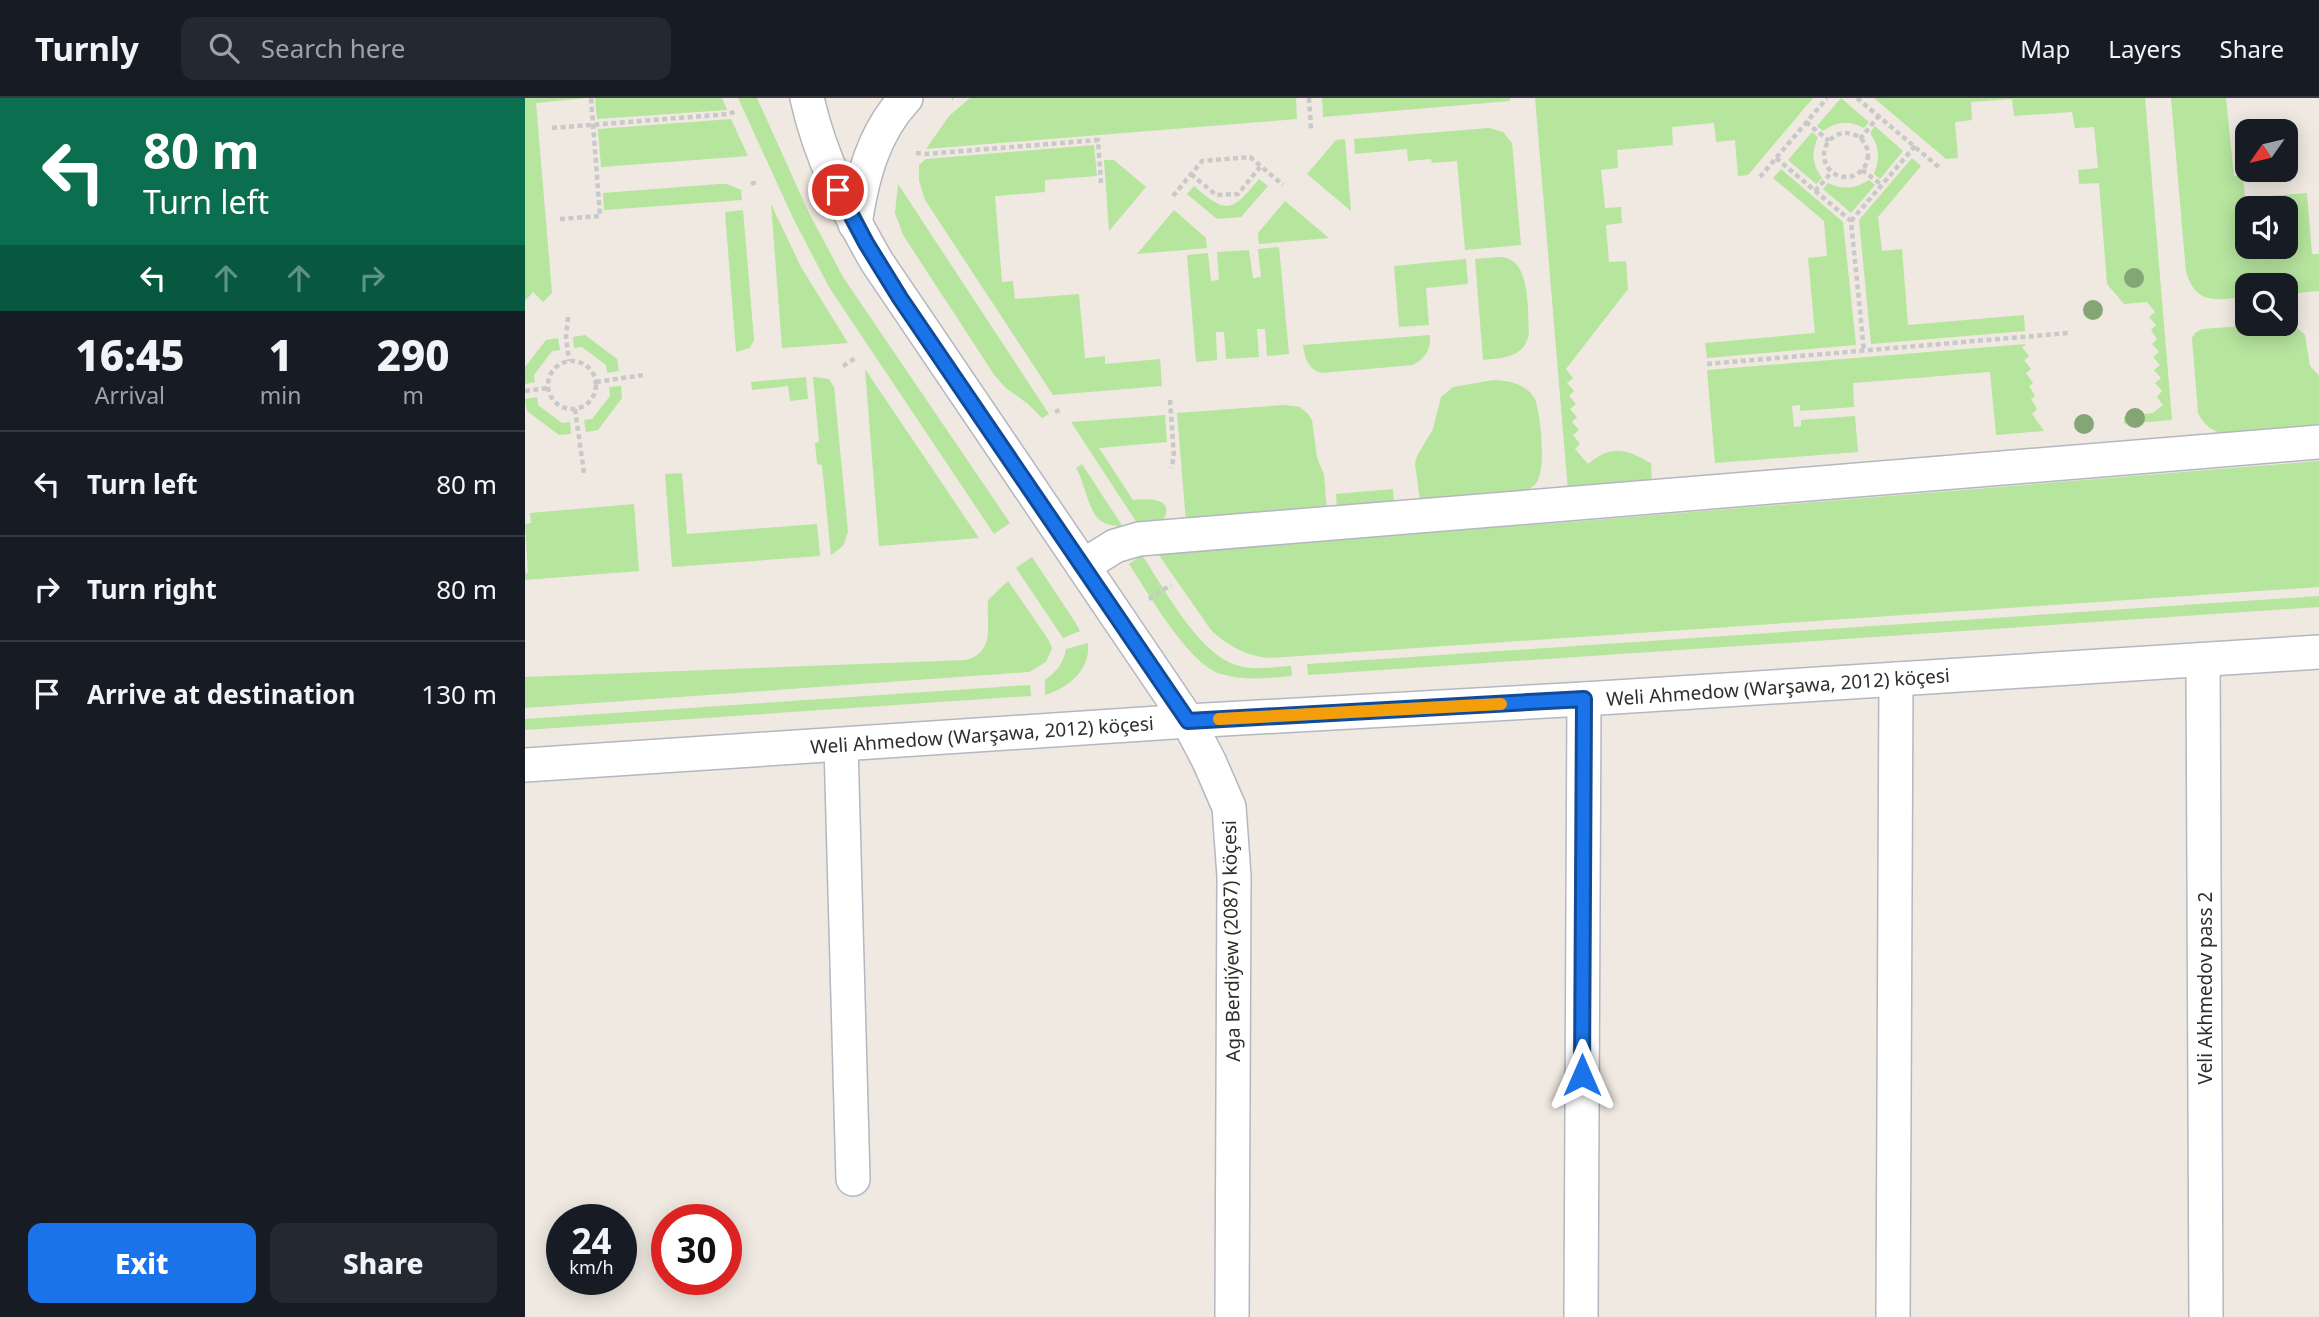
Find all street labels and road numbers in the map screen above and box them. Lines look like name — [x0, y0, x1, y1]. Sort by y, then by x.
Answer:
street label: Weli Ahmedow (Warşawa, 2012) köçesi — [1605, 662, 1951, 712]
street label: Weli Ahmedow (Warşawa, 2012) köçesi — [809, 710, 1155, 760]
street label: Aga Berdiýew (2087) köçesi — [1216, 820, 1246, 1062]
street label: Veli Akhmedov pass 2 — [2192, 892, 2218, 1084]

